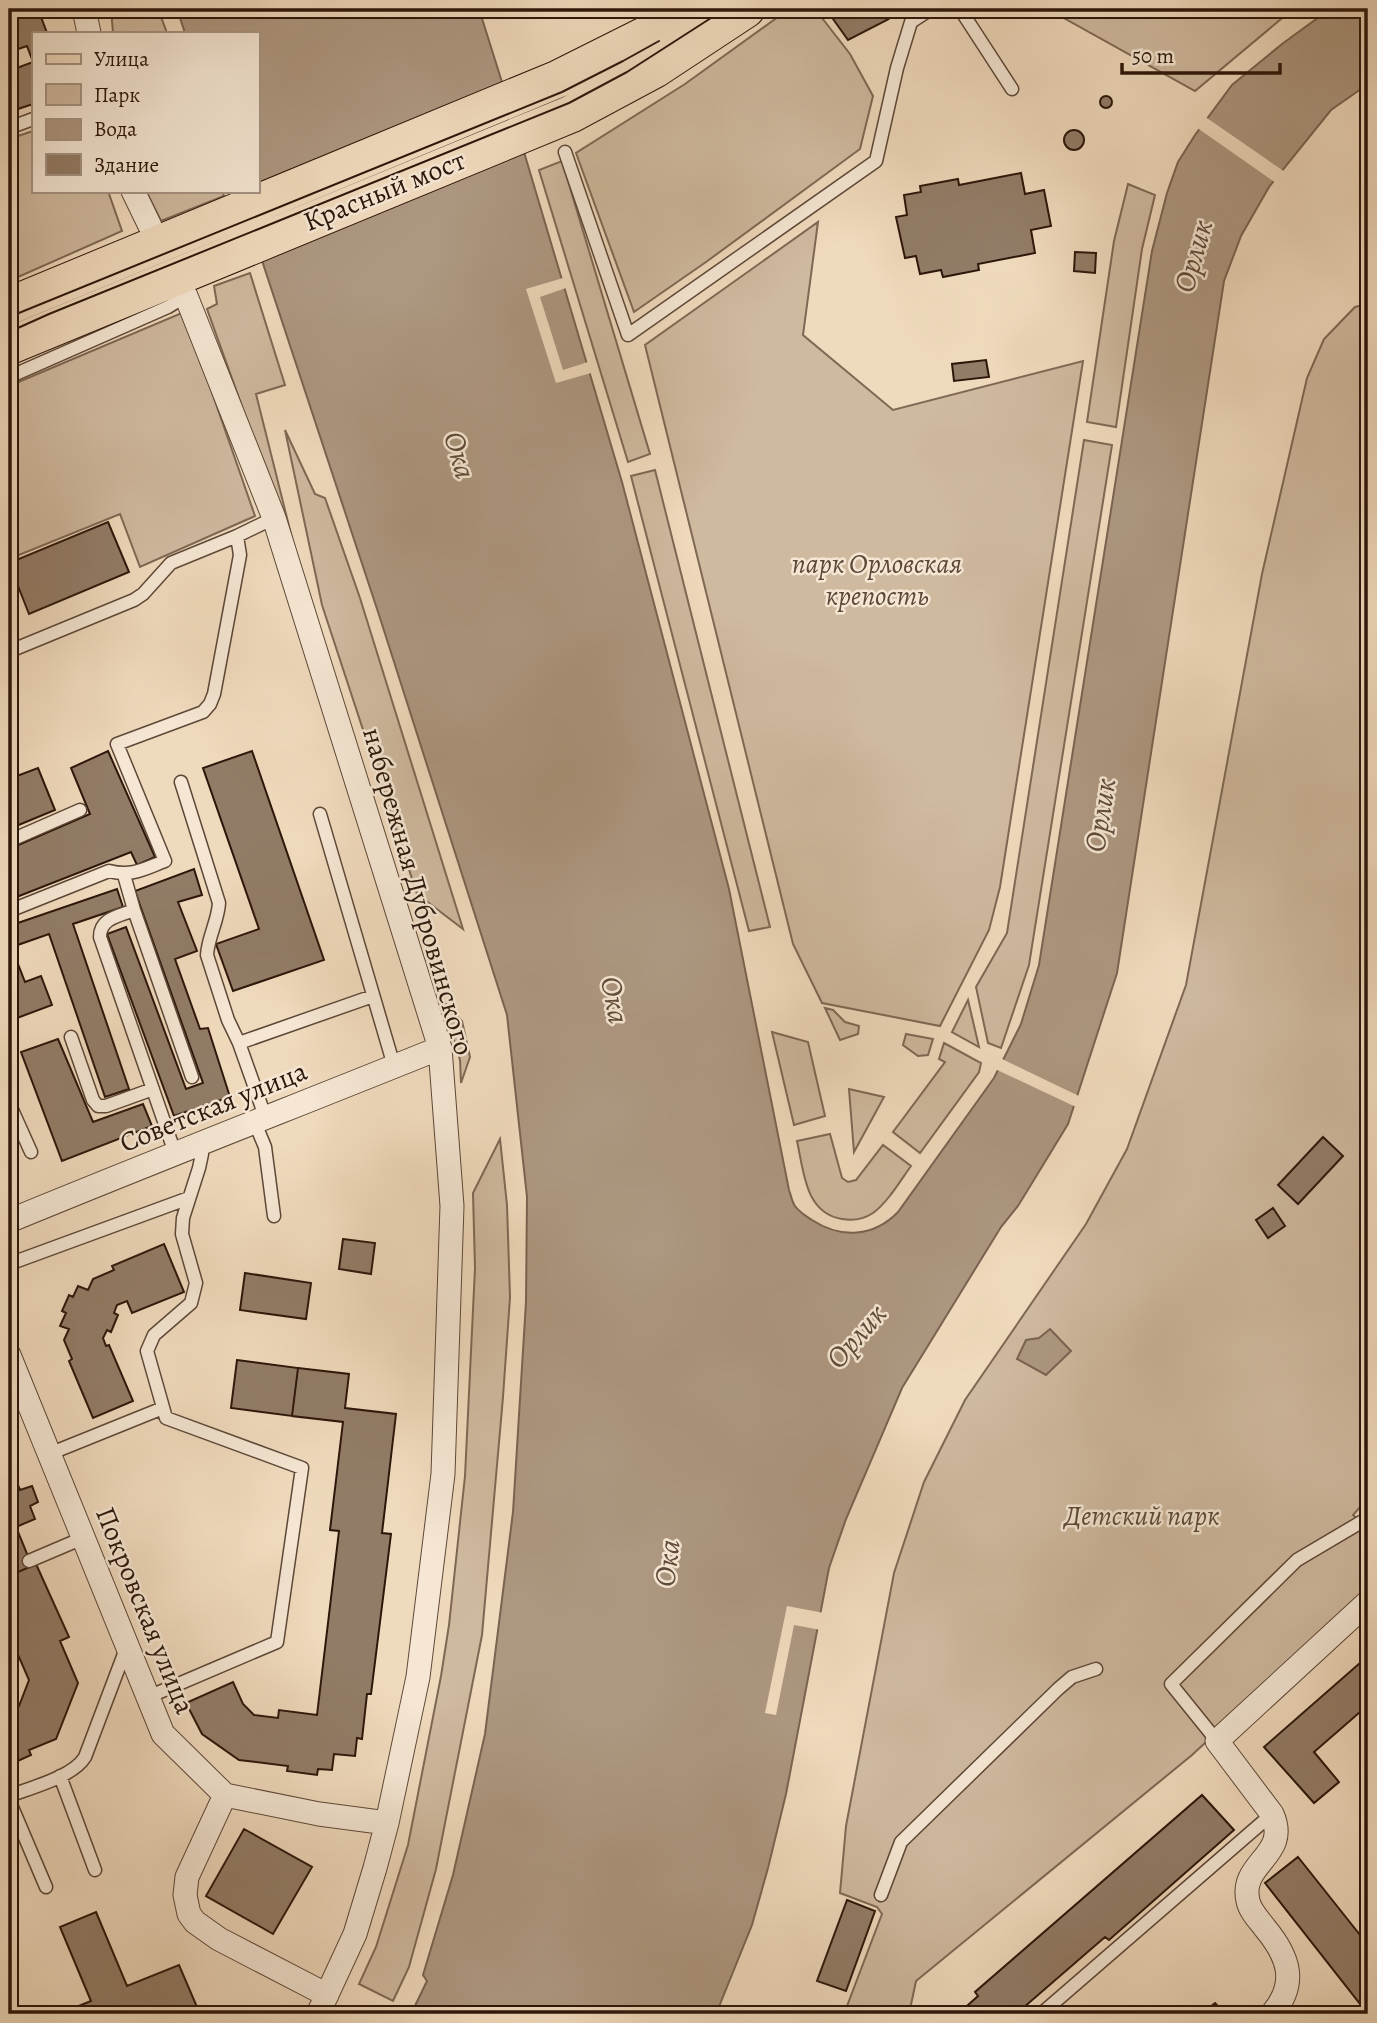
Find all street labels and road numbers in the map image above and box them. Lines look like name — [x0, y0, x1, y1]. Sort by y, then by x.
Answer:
street label: Красный мост — [298, 141, 471, 241]
street label: набережная Дубровинского — [353, 723, 483, 1060]
street label: Советская улица — [114, 1052, 313, 1162]
street label: Покровская улица — [86, 1501, 204, 1719]

